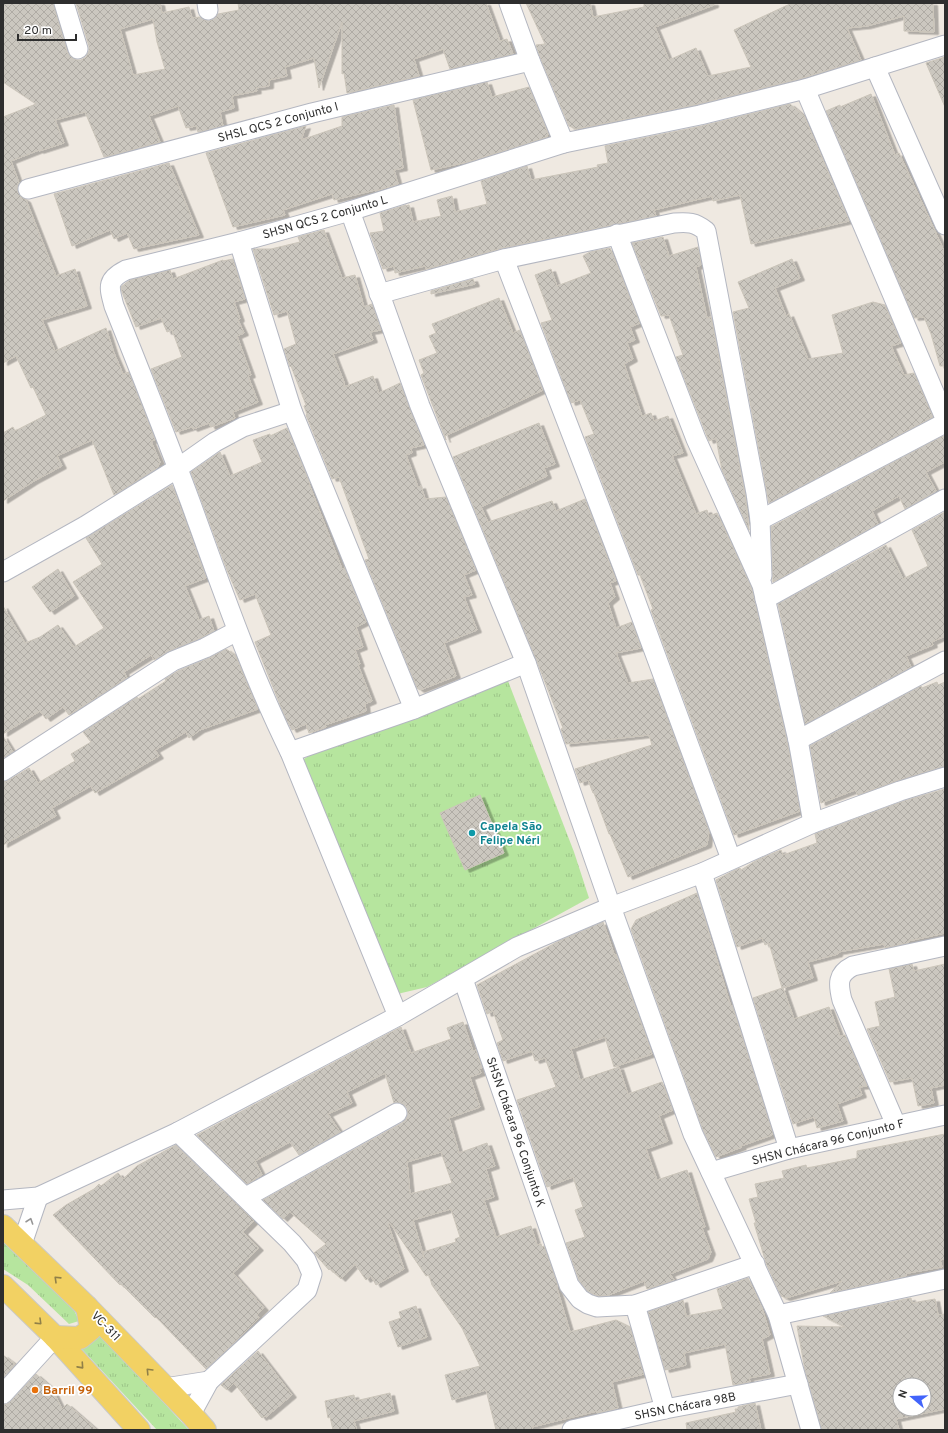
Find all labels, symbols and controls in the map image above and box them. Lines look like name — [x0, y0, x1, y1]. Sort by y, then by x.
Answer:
scale bar — [18, 16, 76, 42]
text: 20 m — [24, 23, 52, 39]
street label: SHSL QCS 2 Conjunto I — [216, 99, 340, 147]
street label: SHSN QCS 2 Conjunto L — [261, 192, 390, 243]
place label: Capela São Felipe Néri — [480, 819, 542, 849]
marker: Capela São Felipe Néri — [467, 828, 477, 838]
street label: SHSN Chácara 96 Conjunto K — [482, 1055, 548, 1210]
street label: SHSN Chácara 96 Conjunto F — [750, 1116, 906, 1170]
one-way arrow — [25, 1217, 34, 1224]
one-way arrow — [54, 1276, 62, 1284]
street label: VC-311 — [87, 1308, 123, 1345]
one-way arrow — [34, 1317, 42, 1324]
one-way arrow — [77, 1362, 84, 1369]
one-way arrow — [146, 1368, 154, 1376]
north arrow — [892, 1377, 932, 1417]
place label: Barril 99 — [43, 1383, 93, 1399]
marker: Barril 99 — [30, 1385, 40, 1395]
text: N — [896, 1388, 911, 1400]
street label: SHSN Chácara 98B — [633, 1389, 737, 1425]

